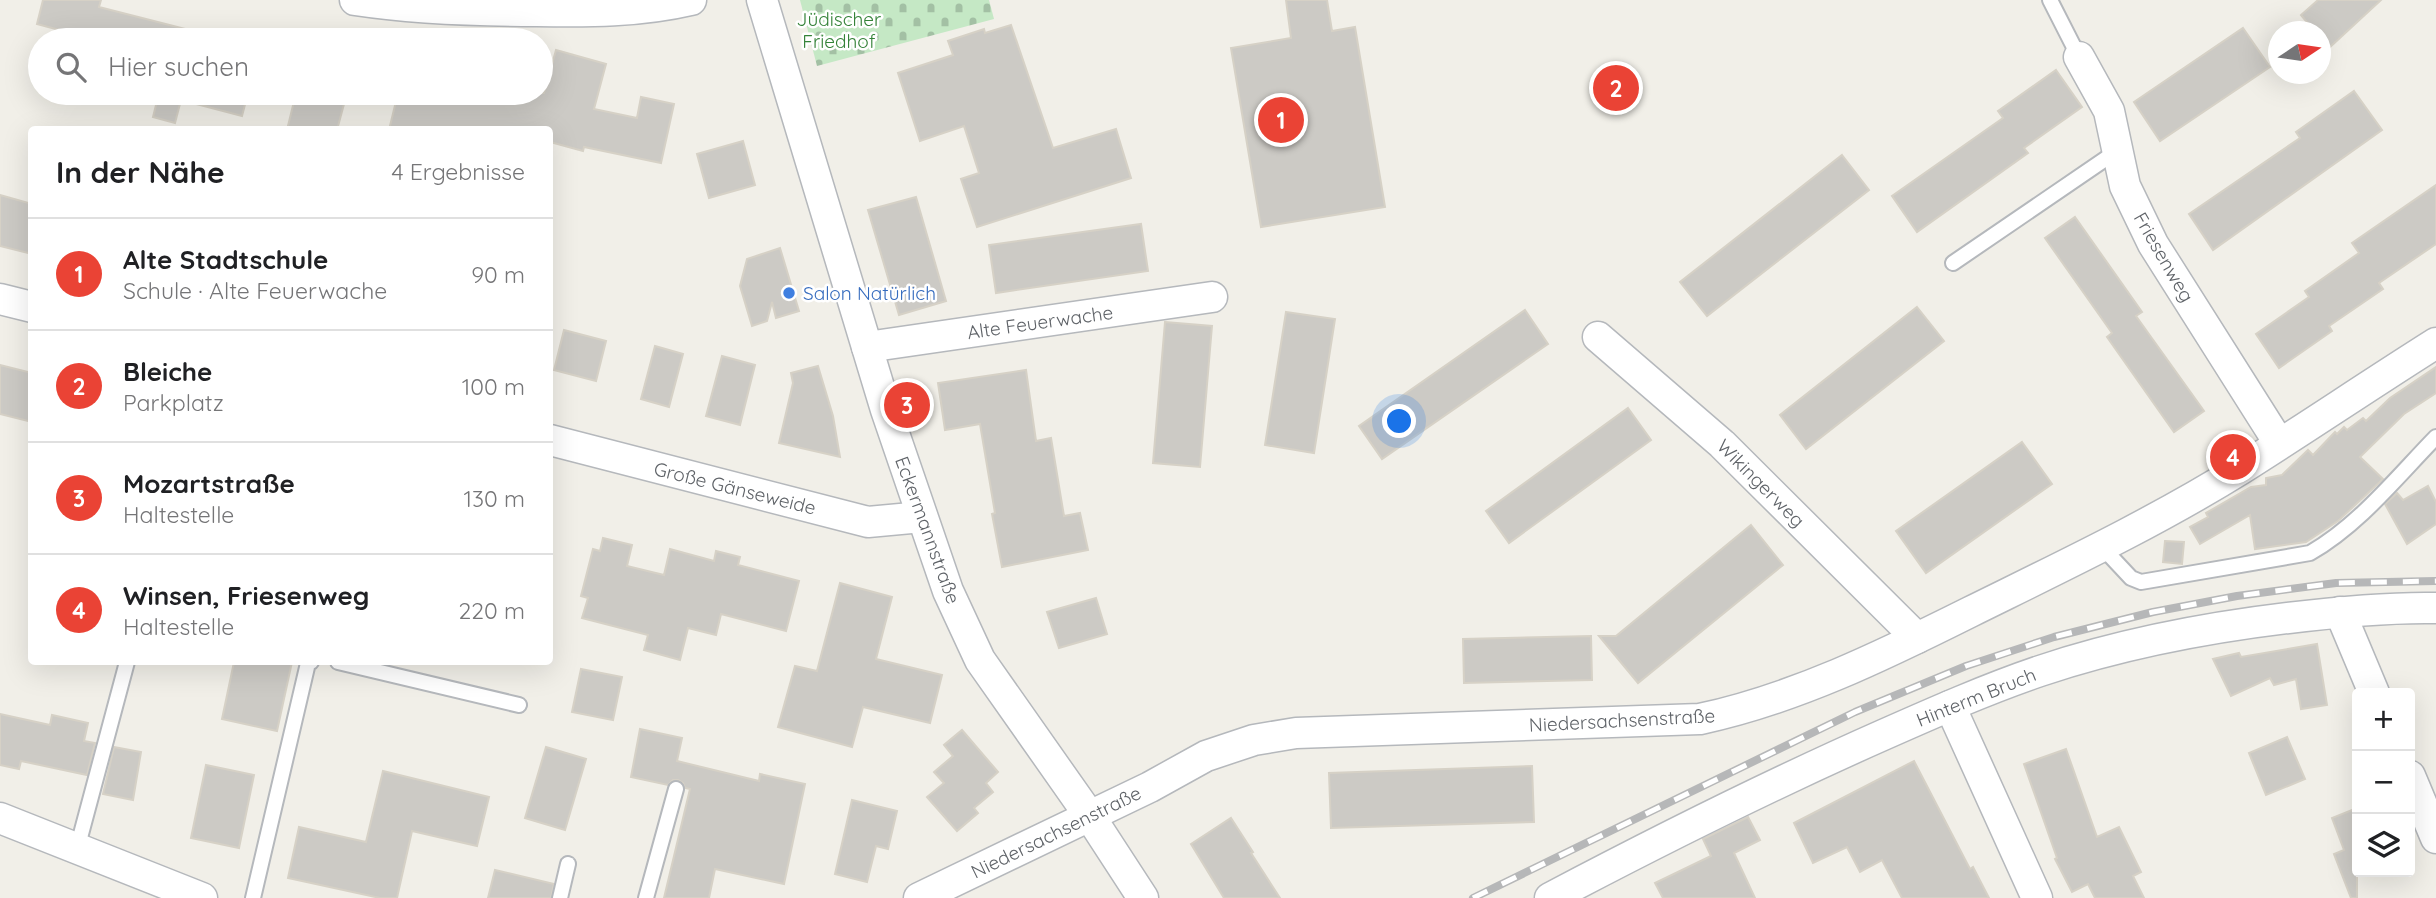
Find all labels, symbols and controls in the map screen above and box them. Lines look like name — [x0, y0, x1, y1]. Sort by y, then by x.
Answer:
park label: Jüdischer Friedhof — [797, 7, 882, 53]
north arrow — [2268, 21, 2331, 84]
search box — [28, 28, 553, 105]
icon: search — [52, 48, 90, 86]
text: Hier suchen — [108, 50, 249, 83]
pin: 2 — [1593, 62, 1639, 114]
pin: 1 — [1258, 94, 1304, 146]
text: In der Nähe — [56, 153, 225, 191]
text: 4 Ergebnisse — [391, 157, 525, 186]
street label: Friesenweg — [2129, 208, 2199, 306]
text: Alte Stadtschule — [123, 243, 328, 276]
text: 1 — [75, 260, 83, 289]
text: 90 m — [471, 260, 525, 289]
text: Schule · Alte Feuerwache — [123, 276, 387, 305]
place label: Salon Natürlich — [803, 281, 936, 305]
marker: Salon Natürlich — [781, 285, 797, 301]
street label: Alte Feuerwache — [965, 300, 1115, 344]
text: Bleiche — [123, 355, 212, 388]
text: 2 — [72, 372, 86, 401]
text: 100 m — [462, 372, 525, 401]
pin: 3 — [884, 379, 930, 431]
text: Parkplatz — [123, 388, 224, 417]
your location — [1382, 404, 1416, 438]
pin: 4 — [2210, 431, 2256, 483]
street label: Wikingerweg — [1712, 434, 1810, 532]
street label: Eckermannstraße — [890, 453, 966, 607]
street label: Große Gänseweide — [652, 456, 818, 520]
text: Mozartstraße — [123, 467, 295, 500]
text: 3 — [73, 484, 85, 513]
text: 130 m — [463, 484, 525, 513]
text: Haltestelle — [123, 500, 234, 529]
text: Winsen, Friesenweg — [123, 579, 369, 612]
text: 4 — [72, 596, 86, 625]
text: 220 m — [459, 596, 525, 625]
text: Haltestelle — [123, 612, 234, 641]
street label: Hinterm Bruch — [1913, 662, 2039, 732]
map controls — [2352, 688, 2415, 877]
button: + — [2352, 688, 2415, 751]
street label: Niedersachsenstraße — [1528, 703, 1716, 737]
button: − — [2352, 751, 2415, 814]
street label: Niedersachsenstraße — [967, 780, 1145, 884]
button: layers — [2352, 814, 2415, 877]

